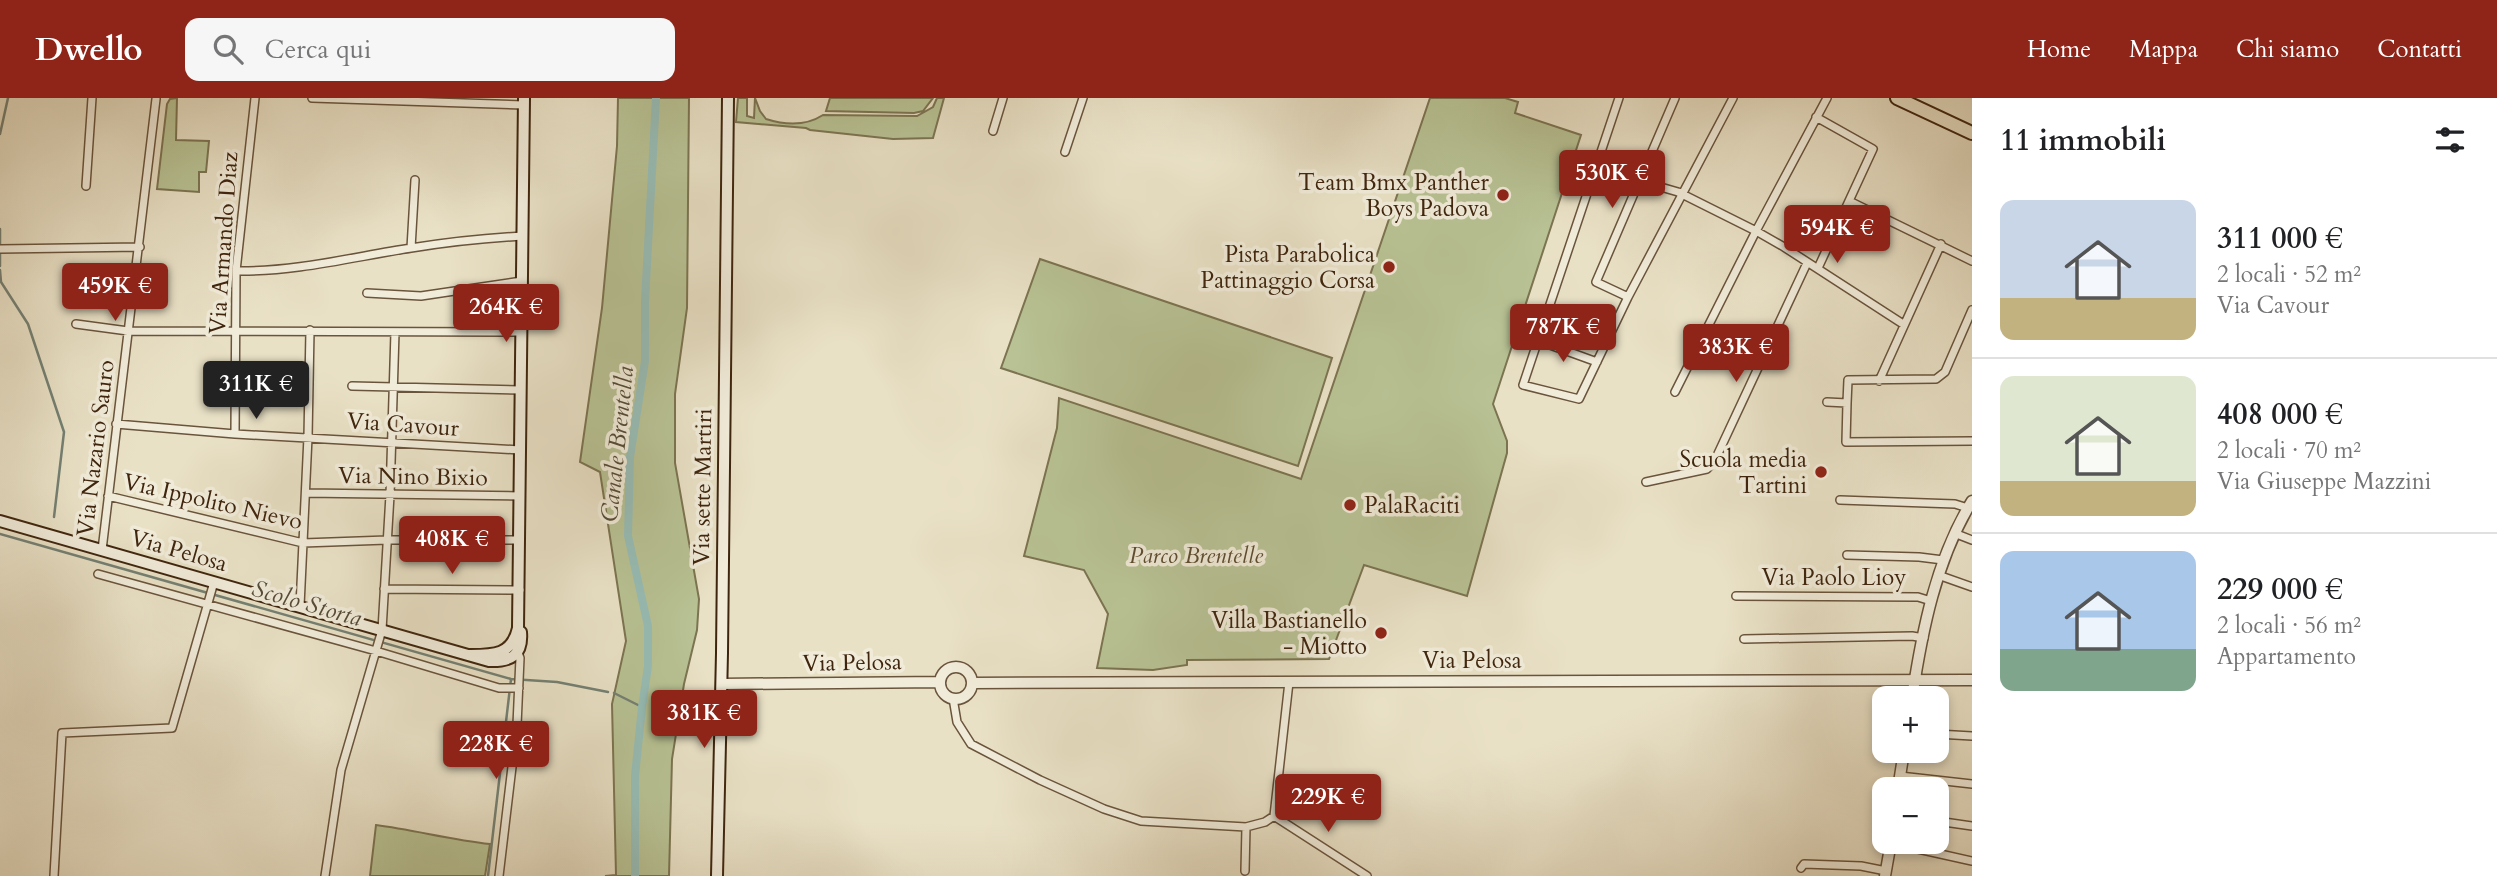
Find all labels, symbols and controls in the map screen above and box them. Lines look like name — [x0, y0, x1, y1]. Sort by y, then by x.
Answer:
search box — [185, 18, 675, 81]
text: Dwello — [35, 27, 143, 72]
icon: search — [209, 30, 247, 68]
text: Cerca qui — [265, 32, 371, 67]
text: Home — [2027, 33, 2091, 66]
text: Mappa — [2129, 33, 2198, 66]
text: Chi siamo — [2236, 33, 2339, 66]
text: Contatti — [2377, 33, 2462, 66]
text: 11 immobili — [2000, 120, 2166, 161]
icon: filters — [2431, 121, 2469, 159]
pin: 530K € — [1555, 150, 1669, 210]
street label: Via Armando Diaz — [202, 151, 245, 335]
text: 530K € — [1575, 157, 1649, 188]
place label: Team Bmx Panther Boys Padova — [1298, 167, 1490, 224]
marker: Team Bmx Panther Boys Padova — [1495, 187, 1511, 203]
pin: 594K € — [1780, 206, 1894, 265]
text: 594K € — [1800, 212, 1874, 243]
text: 311 000 € — [2217, 218, 2343, 259]
icon: home — [2056, 228, 2140, 312]
place label: Pista Parabolica Pattinaggio Corsa — [1201, 239, 1375, 296]
marker: Pista Parabolica Pattinaggio Corsa — [1381, 259, 1397, 275]
text: 2 locali · 52 m² — [2217, 259, 2361, 290]
pin: 459K € — [58, 264, 172, 323]
text: 459K € — [78, 270, 152, 301]
pin: 264K € — [449, 285, 563, 344]
text: Via Cavour — [2217, 290, 2329, 321]
text: 264K € — [469, 291, 543, 322]
pin: 787K € — [1506, 304, 1620, 364]
text: 787K € — [1526, 311, 1600, 342]
pin: 383K € — [1679, 324, 1793, 384]
text: 383K € — [1699, 331, 1773, 362]
street label: Via Nazario Sauro — [69, 358, 122, 538]
pin: 311K € — [199, 362, 313, 421]
water label: Canale Brentella — [593, 364, 642, 524]
text: 311K € — [219, 368, 293, 399]
text: 408 000 € — [2217, 394, 2343, 435]
icon: home — [2056, 404, 2140, 488]
street label: Via Cavour — [346, 405, 461, 444]
street label: Via sette Martiri — [686, 408, 719, 566]
text: 2 locali · 70 m² — [2217, 435, 2361, 466]
place label: Scuola media Tartini — [1679, 444, 1807, 501]
street label: Via Nino Bixio — [338, 460, 488, 493]
marker: Scuola media Tartini — [1813, 464, 1829, 480]
street label: Via Ippolito Nievo — [120, 466, 306, 537]
text: Via Giuseppe Mazzini — [2217, 466, 2431, 497]
place label: PalaRaciti — [1364, 490, 1460, 521]
marker: PalaRaciti — [1342, 497, 1358, 513]
pin: 408K € — [395, 517, 509, 576]
street label: Via Pelosa — [127, 522, 231, 579]
text: 408K € — [415, 523, 489, 554]
park label: Parco Brentelle — [1129, 540, 1263, 571]
street label: Via Paolo Lioy — [1762, 562, 1906, 593]
text: 229 000 € — [2217, 569, 2343, 610]
water label: Scolo Storta — [248, 572, 366, 635]
icon: home — [2056, 579, 2140, 663]
place label: Villa Bastianello - Miotto — [1211, 605, 1367, 662]
text: 2 locali · 56 m² — [2217, 610, 2361, 641]
marker: Villa Bastianello - Miotto — [1373, 625, 1389, 641]
text: Appartamento — [2217, 641, 2356, 672]
street label: Via Pelosa — [1422, 645, 1522, 676]
street label: Via Pelosa — [802, 646, 902, 679]
map controls — [1872, 686, 1949, 854]
button: + — [1872, 686, 1949, 763]
pin: 381K € — [647, 690, 761, 750]
text: 381K € — [667, 697, 741, 728]
pin: 228K € — [439, 722, 553, 781]
text: 228K € — [459, 728, 533, 759]
pin: 229K € — [1271, 774, 1385, 834]
button: − — [1872, 777, 1949, 854]
text: 229K € — [1291, 781, 1365, 812]

